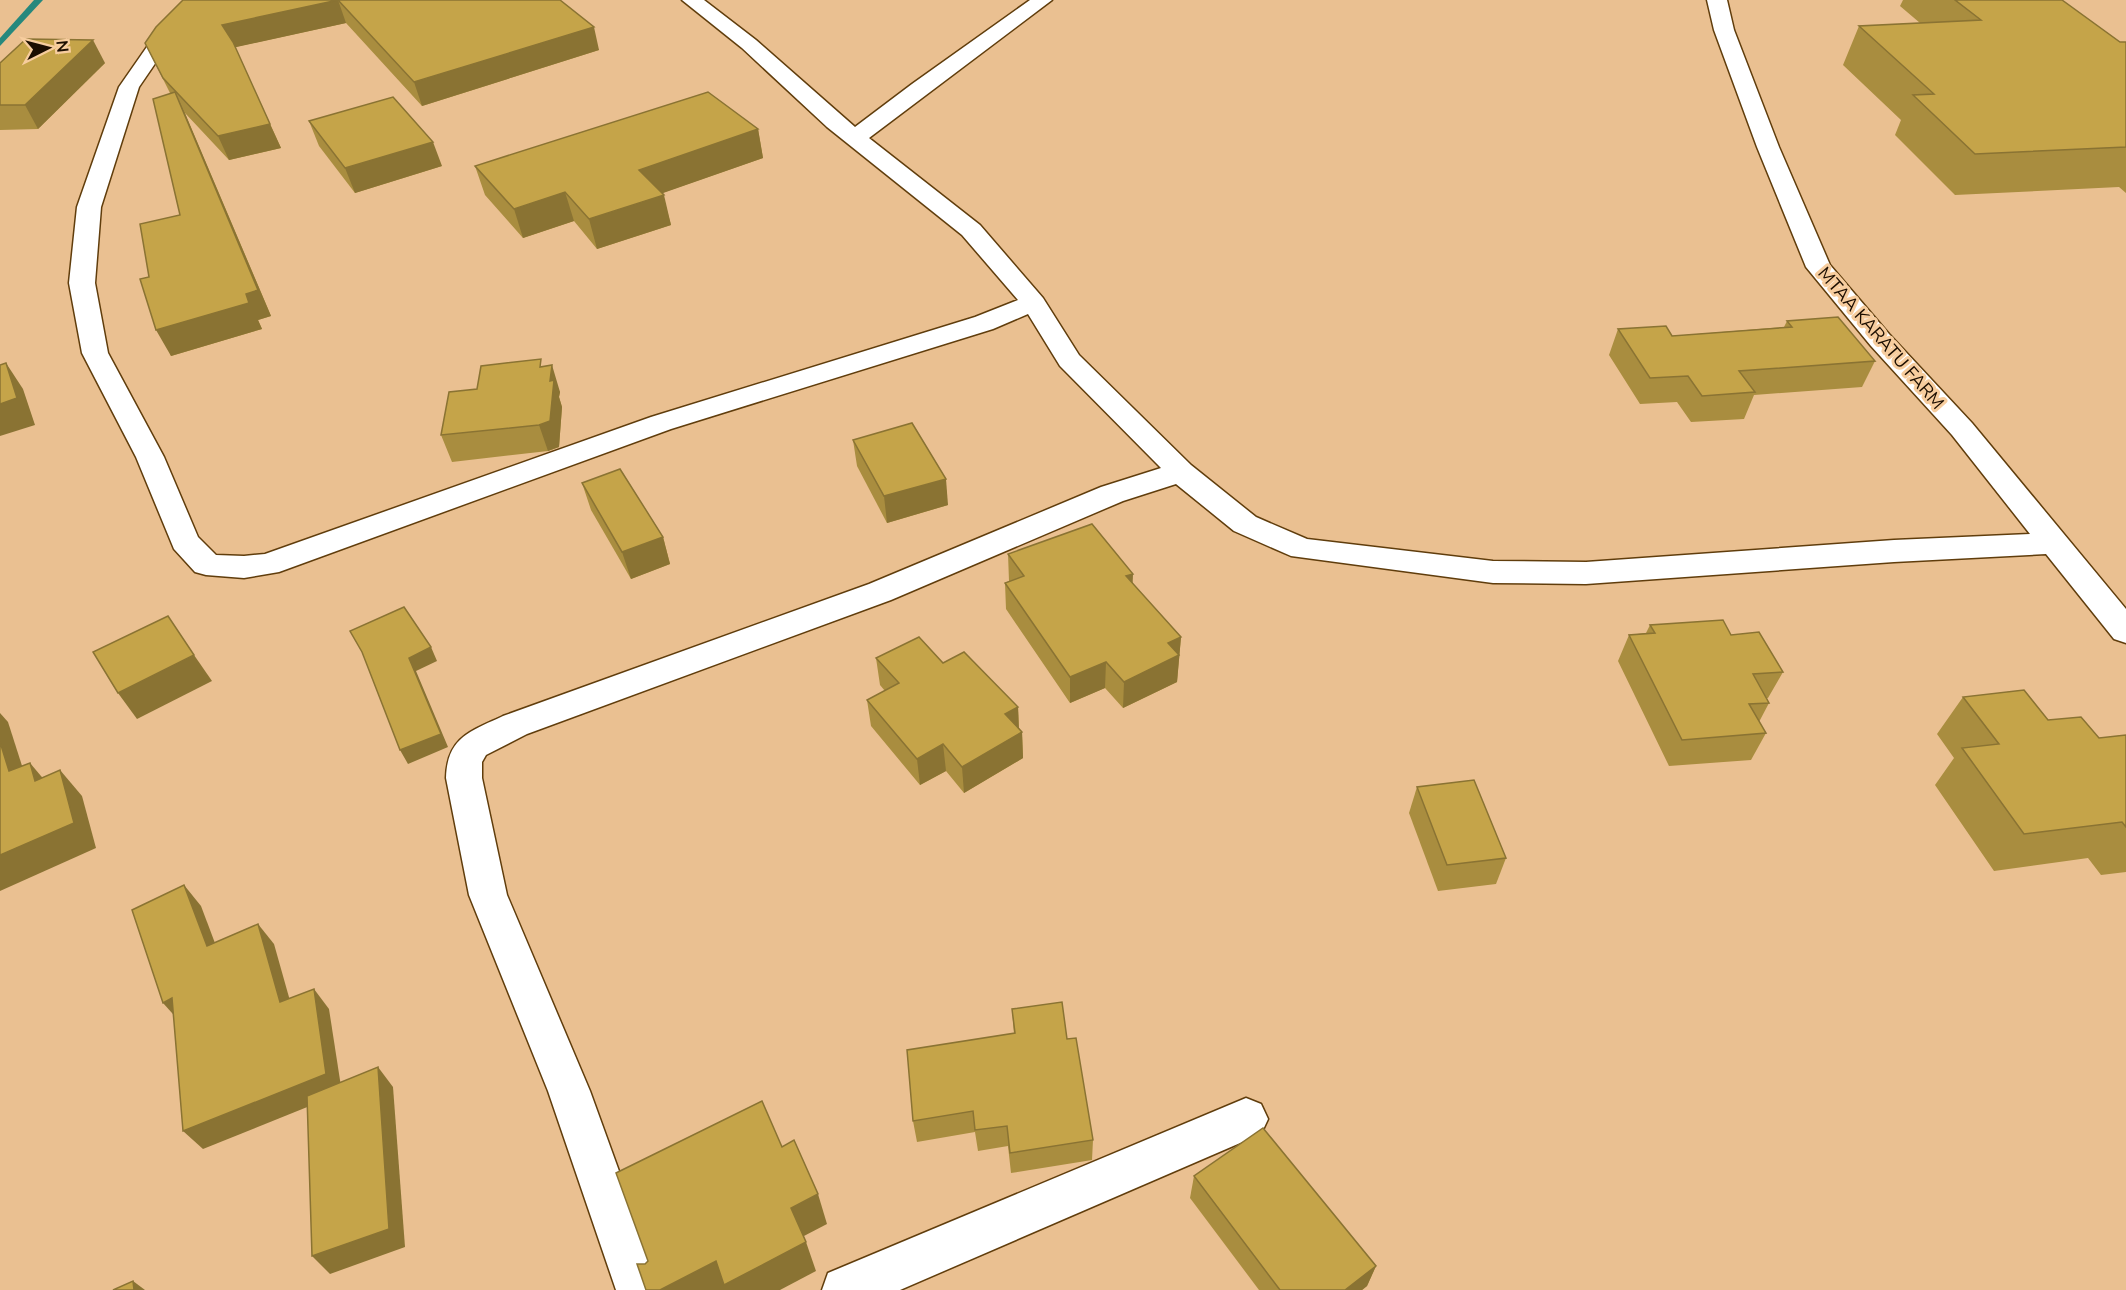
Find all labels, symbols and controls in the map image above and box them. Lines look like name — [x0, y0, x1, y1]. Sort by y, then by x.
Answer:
north arrow — [18, 18, 78, 78]
text: N — [50, 39, 73, 54]
street label: MTAA KARATU FARM — [1813, 262, 1949, 414]

